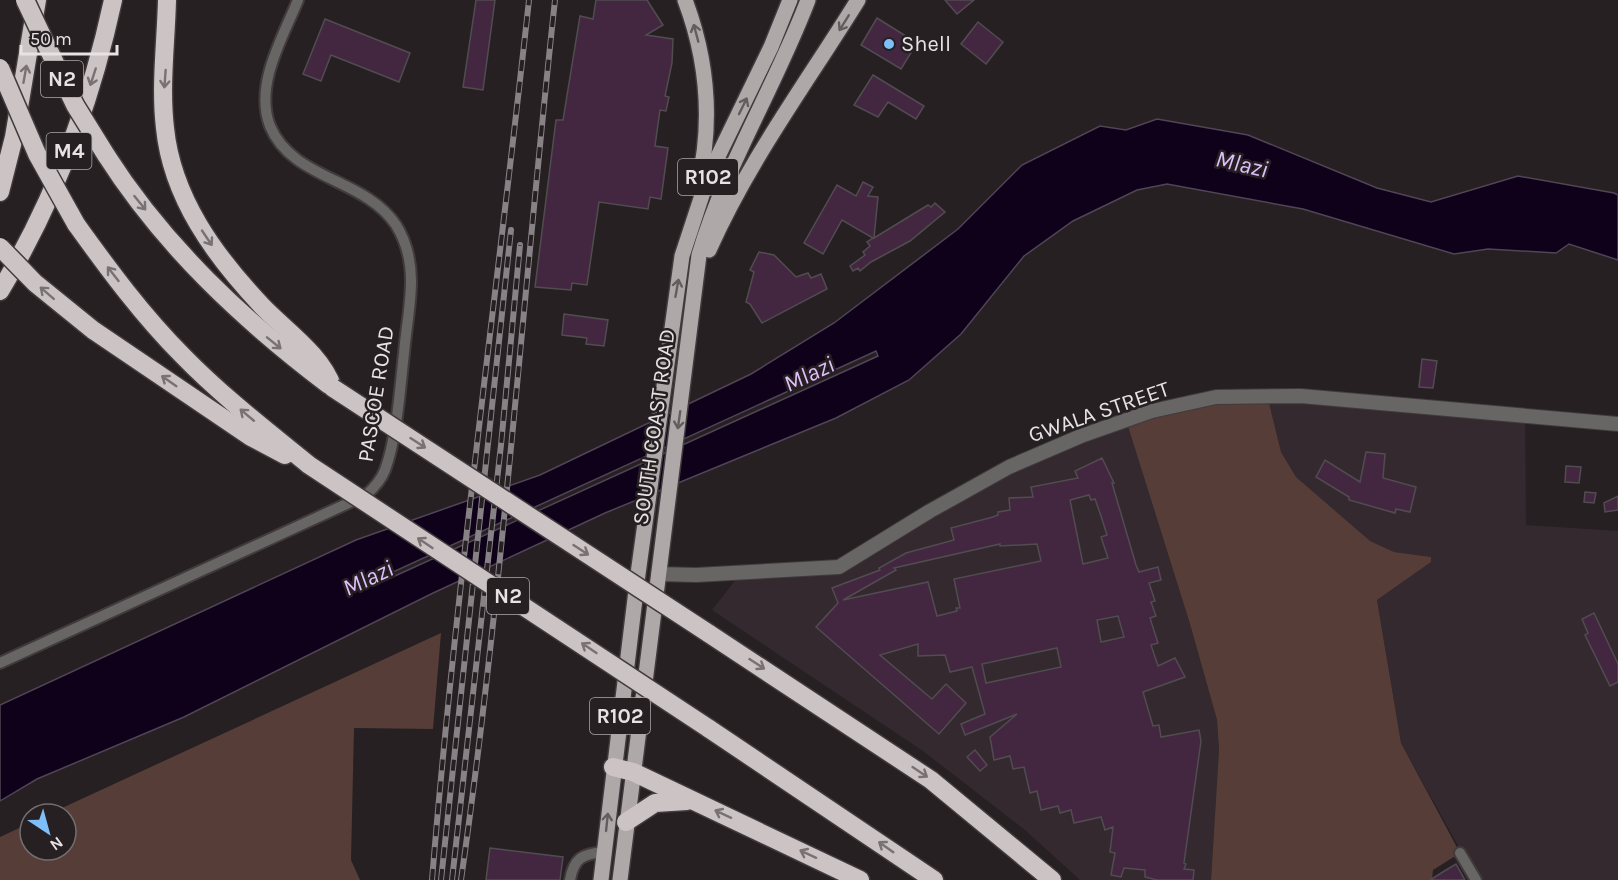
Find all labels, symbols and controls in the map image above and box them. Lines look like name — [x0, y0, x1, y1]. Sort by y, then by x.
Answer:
one-way arrow — [837, 14, 849, 31]
scale bar — [21, 18, 117, 56]
one-way arrow — [690, 24, 701, 43]
text: 50 m — [30, 28, 72, 50]
place label: Shell — [901, 31, 951, 57]
marker: Shell — [882, 37, 896, 51]
road number: N2 — [41, 61, 83, 97]
one-way arrow — [20, 64, 31, 84]
one-way arrow — [87, 67, 98, 86]
one-way arrow — [159, 69, 170, 89]
one-way arrow — [738, 97, 749, 115]
road number: M4 — [46, 133, 92, 169]
water label: Mlazi — [1213, 144, 1271, 184]
road number: R102 — [678, 159, 738, 195]
one-way arrow — [133, 194, 146, 210]
one-way arrow — [201, 229, 213, 245]
one-way arrow — [106, 266, 119, 282]
one-way arrow — [671, 279, 682, 298]
one-way arrow — [39, 287, 55, 300]
street label: PASCOE ROAD — [352, 324, 400, 464]
street label: SOUTH COAST ROAD — [627, 327, 681, 527]
one-way arrow — [266, 336, 281, 350]
water label: Mlazi — [779, 350, 839, 398]
one-way arrow — [162, 375, 178, 387]
street label: GWALA STREET — [1025, 376, 1173, 448]
one-way arrow — [239, 408, 255, 421]
one-way arrow — [674, 410, 685, 430]
one-way arrow — [409, 437, 425, 449]
one-way arrow — [418, 537, 434, 549]
one-way arrow — [572, 544, 589, 556]
water label: Mlazi — [338, 554, 398, 602]
road number: N2 — [487, 578, 529, 614]
one-way arrow — [581, 642, 598, 654]
one-way arrow — [749, 658, 766, 671]
road number: R102 — [590, 698, 650, 734]
one-way arrow — [911, 766, 928, 778]
north arrow — [18, 802, 78, 862]
one-way arrow — [714, 808, 732, 820]
one-way arrow — [602, 812, 613, 832]
text: N — [46, 833, 67, 855]
one-way arrow — [878, 841, 894, 853]
one-way arrow — [799, 848, 817, 860]

